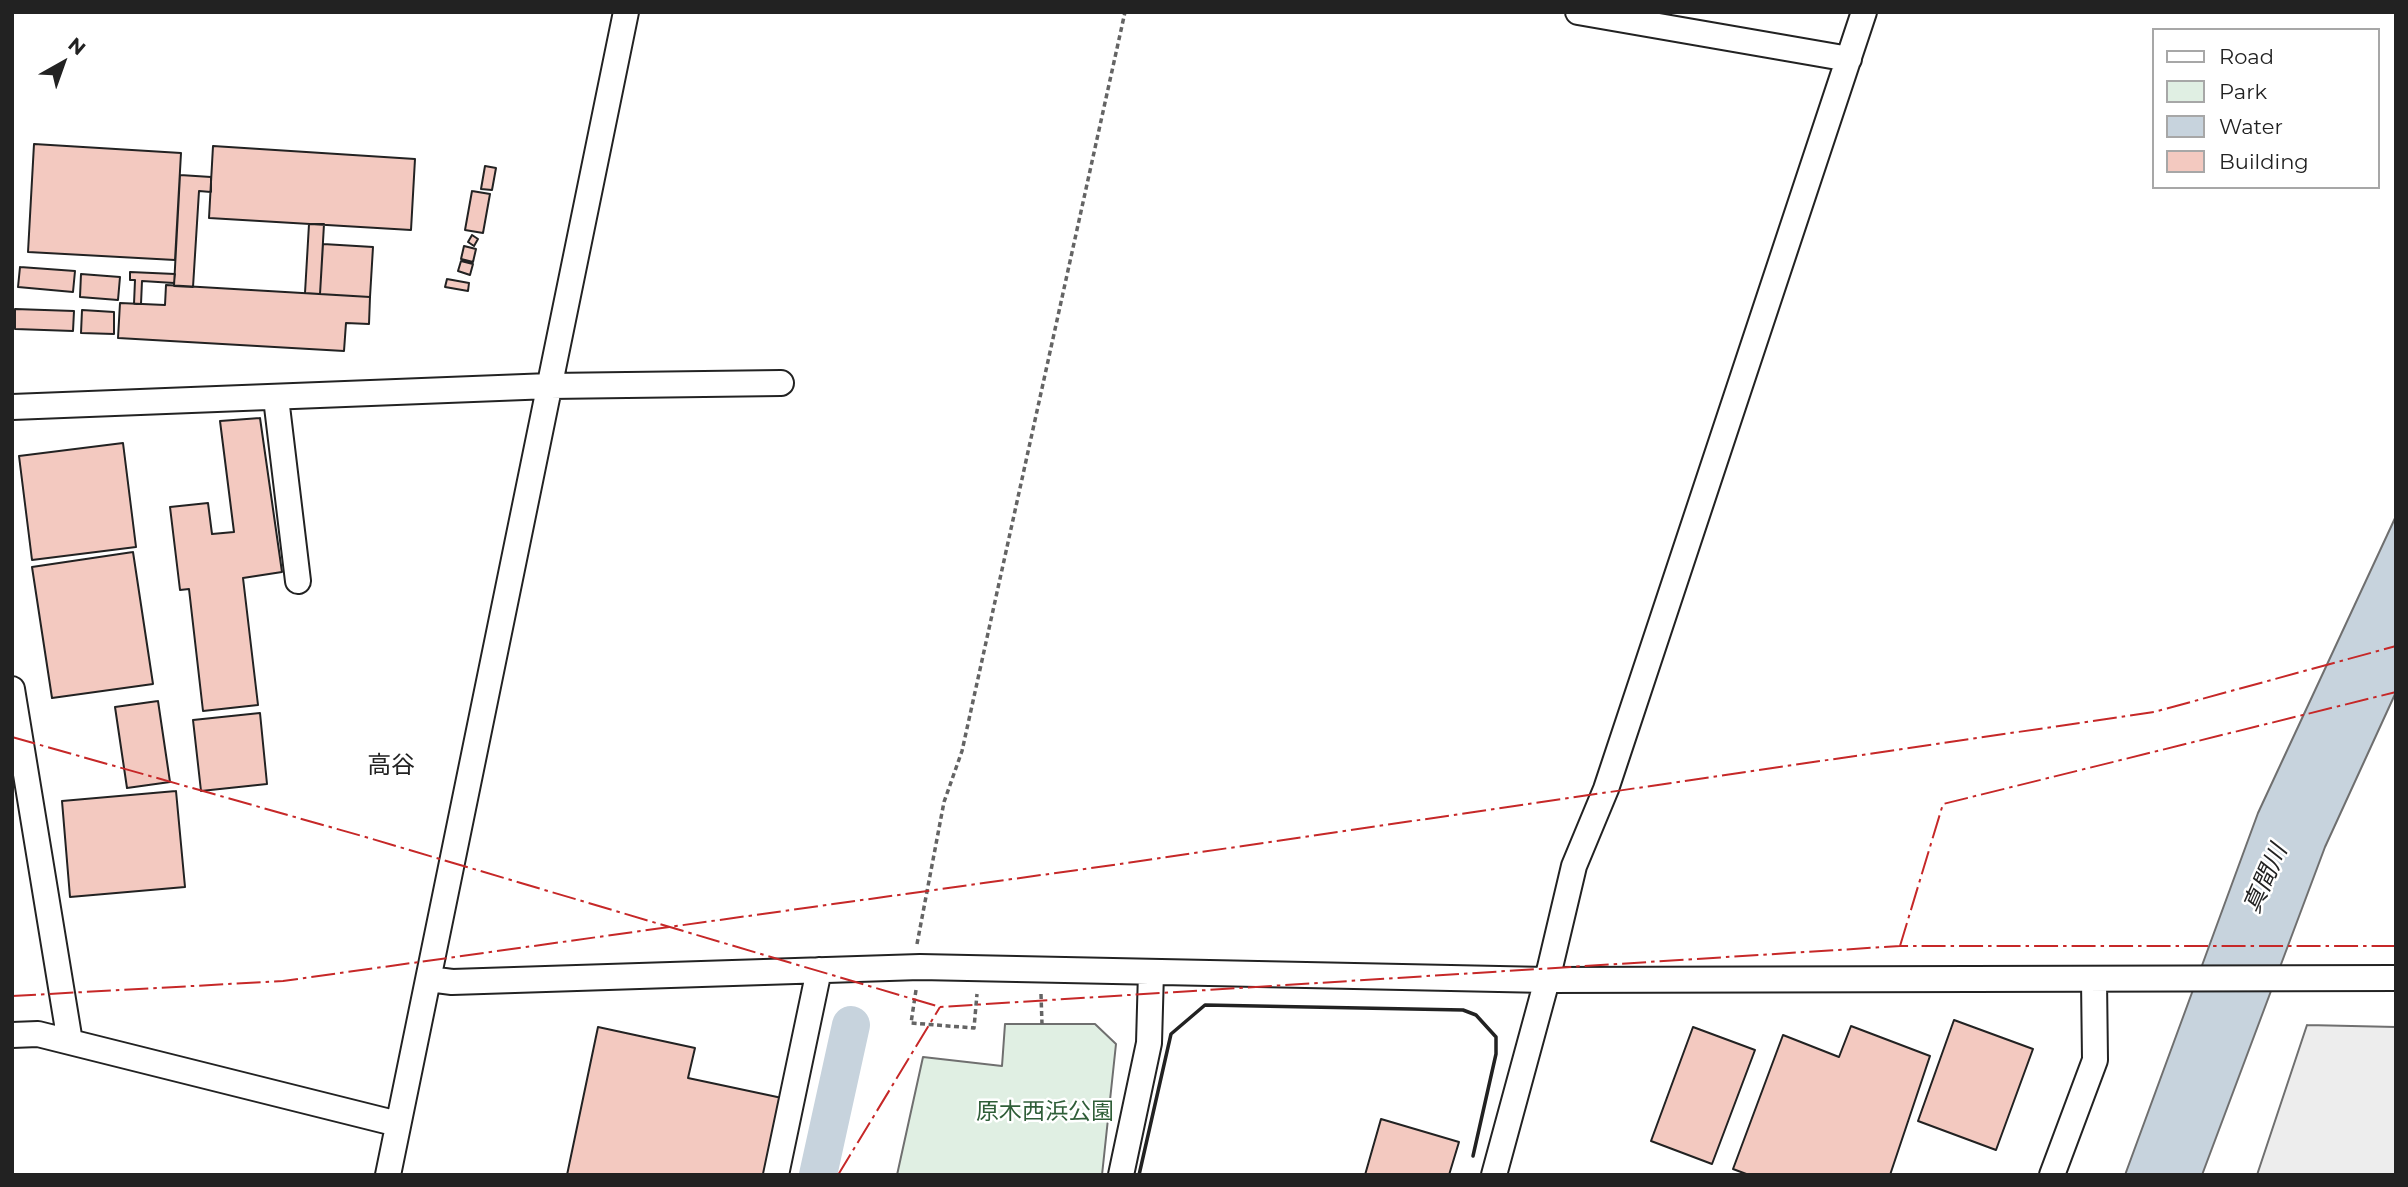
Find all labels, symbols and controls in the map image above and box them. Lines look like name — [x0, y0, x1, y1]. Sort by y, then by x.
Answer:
north arrow — [28, 28, 98, 98]
legend — [2152, 28, 2380, 189]
text: N — [64, 33, 90, 60]
text: Road — [2219, 44, 2274, 69]
text: Park — [2219, 79, 2267, 104]
text: Water — [2219, 114, 2283, 139]
text: Building — [2219, 149, 2309, 174]
district label: 高谷 — [367, 752, 415, 780]
water label: 真間川 — [2238, 840, 2294, 918]
park label: 原木西浜公園 — [976, 1098, 1114, 1126]

